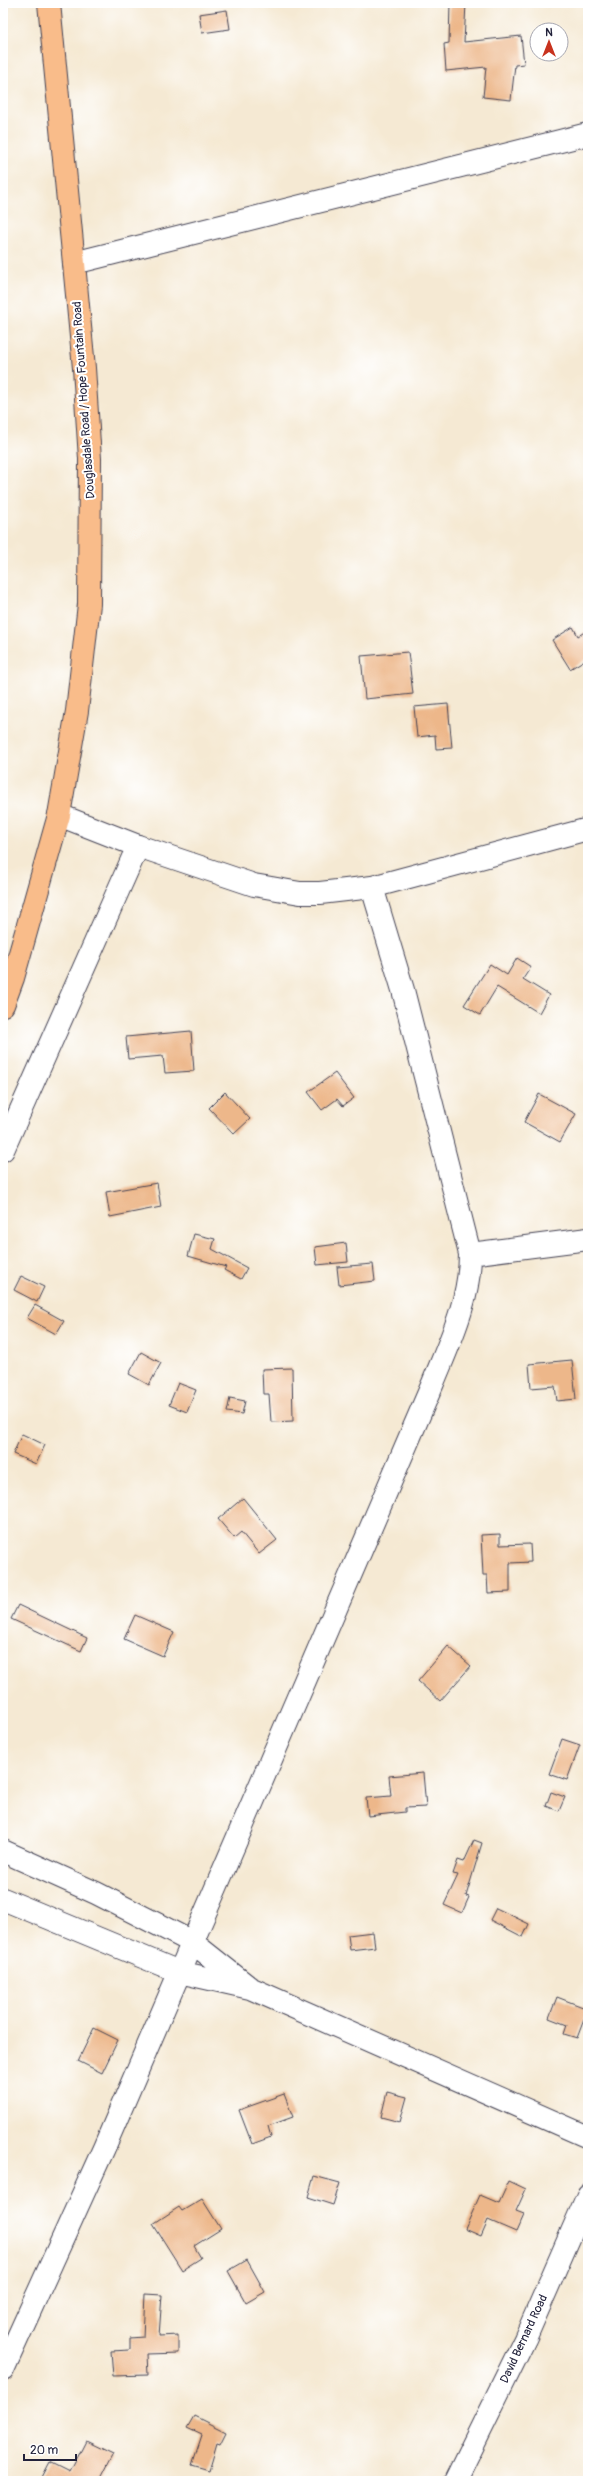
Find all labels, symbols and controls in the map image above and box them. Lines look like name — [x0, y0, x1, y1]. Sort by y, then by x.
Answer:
north arrow — [529, 22, 569, 62]
text: N — [545, 26, 553, 39]
street label: Douglasdale Road / Hope Fountain Road — [70, 301, 98, 499]
street label: David Bernard Road — [497, 2292, 551, 2386]
scale bar — [24, 2436, 76, 2462]
text: 20 m — [30, 2443, 59, 2458]

